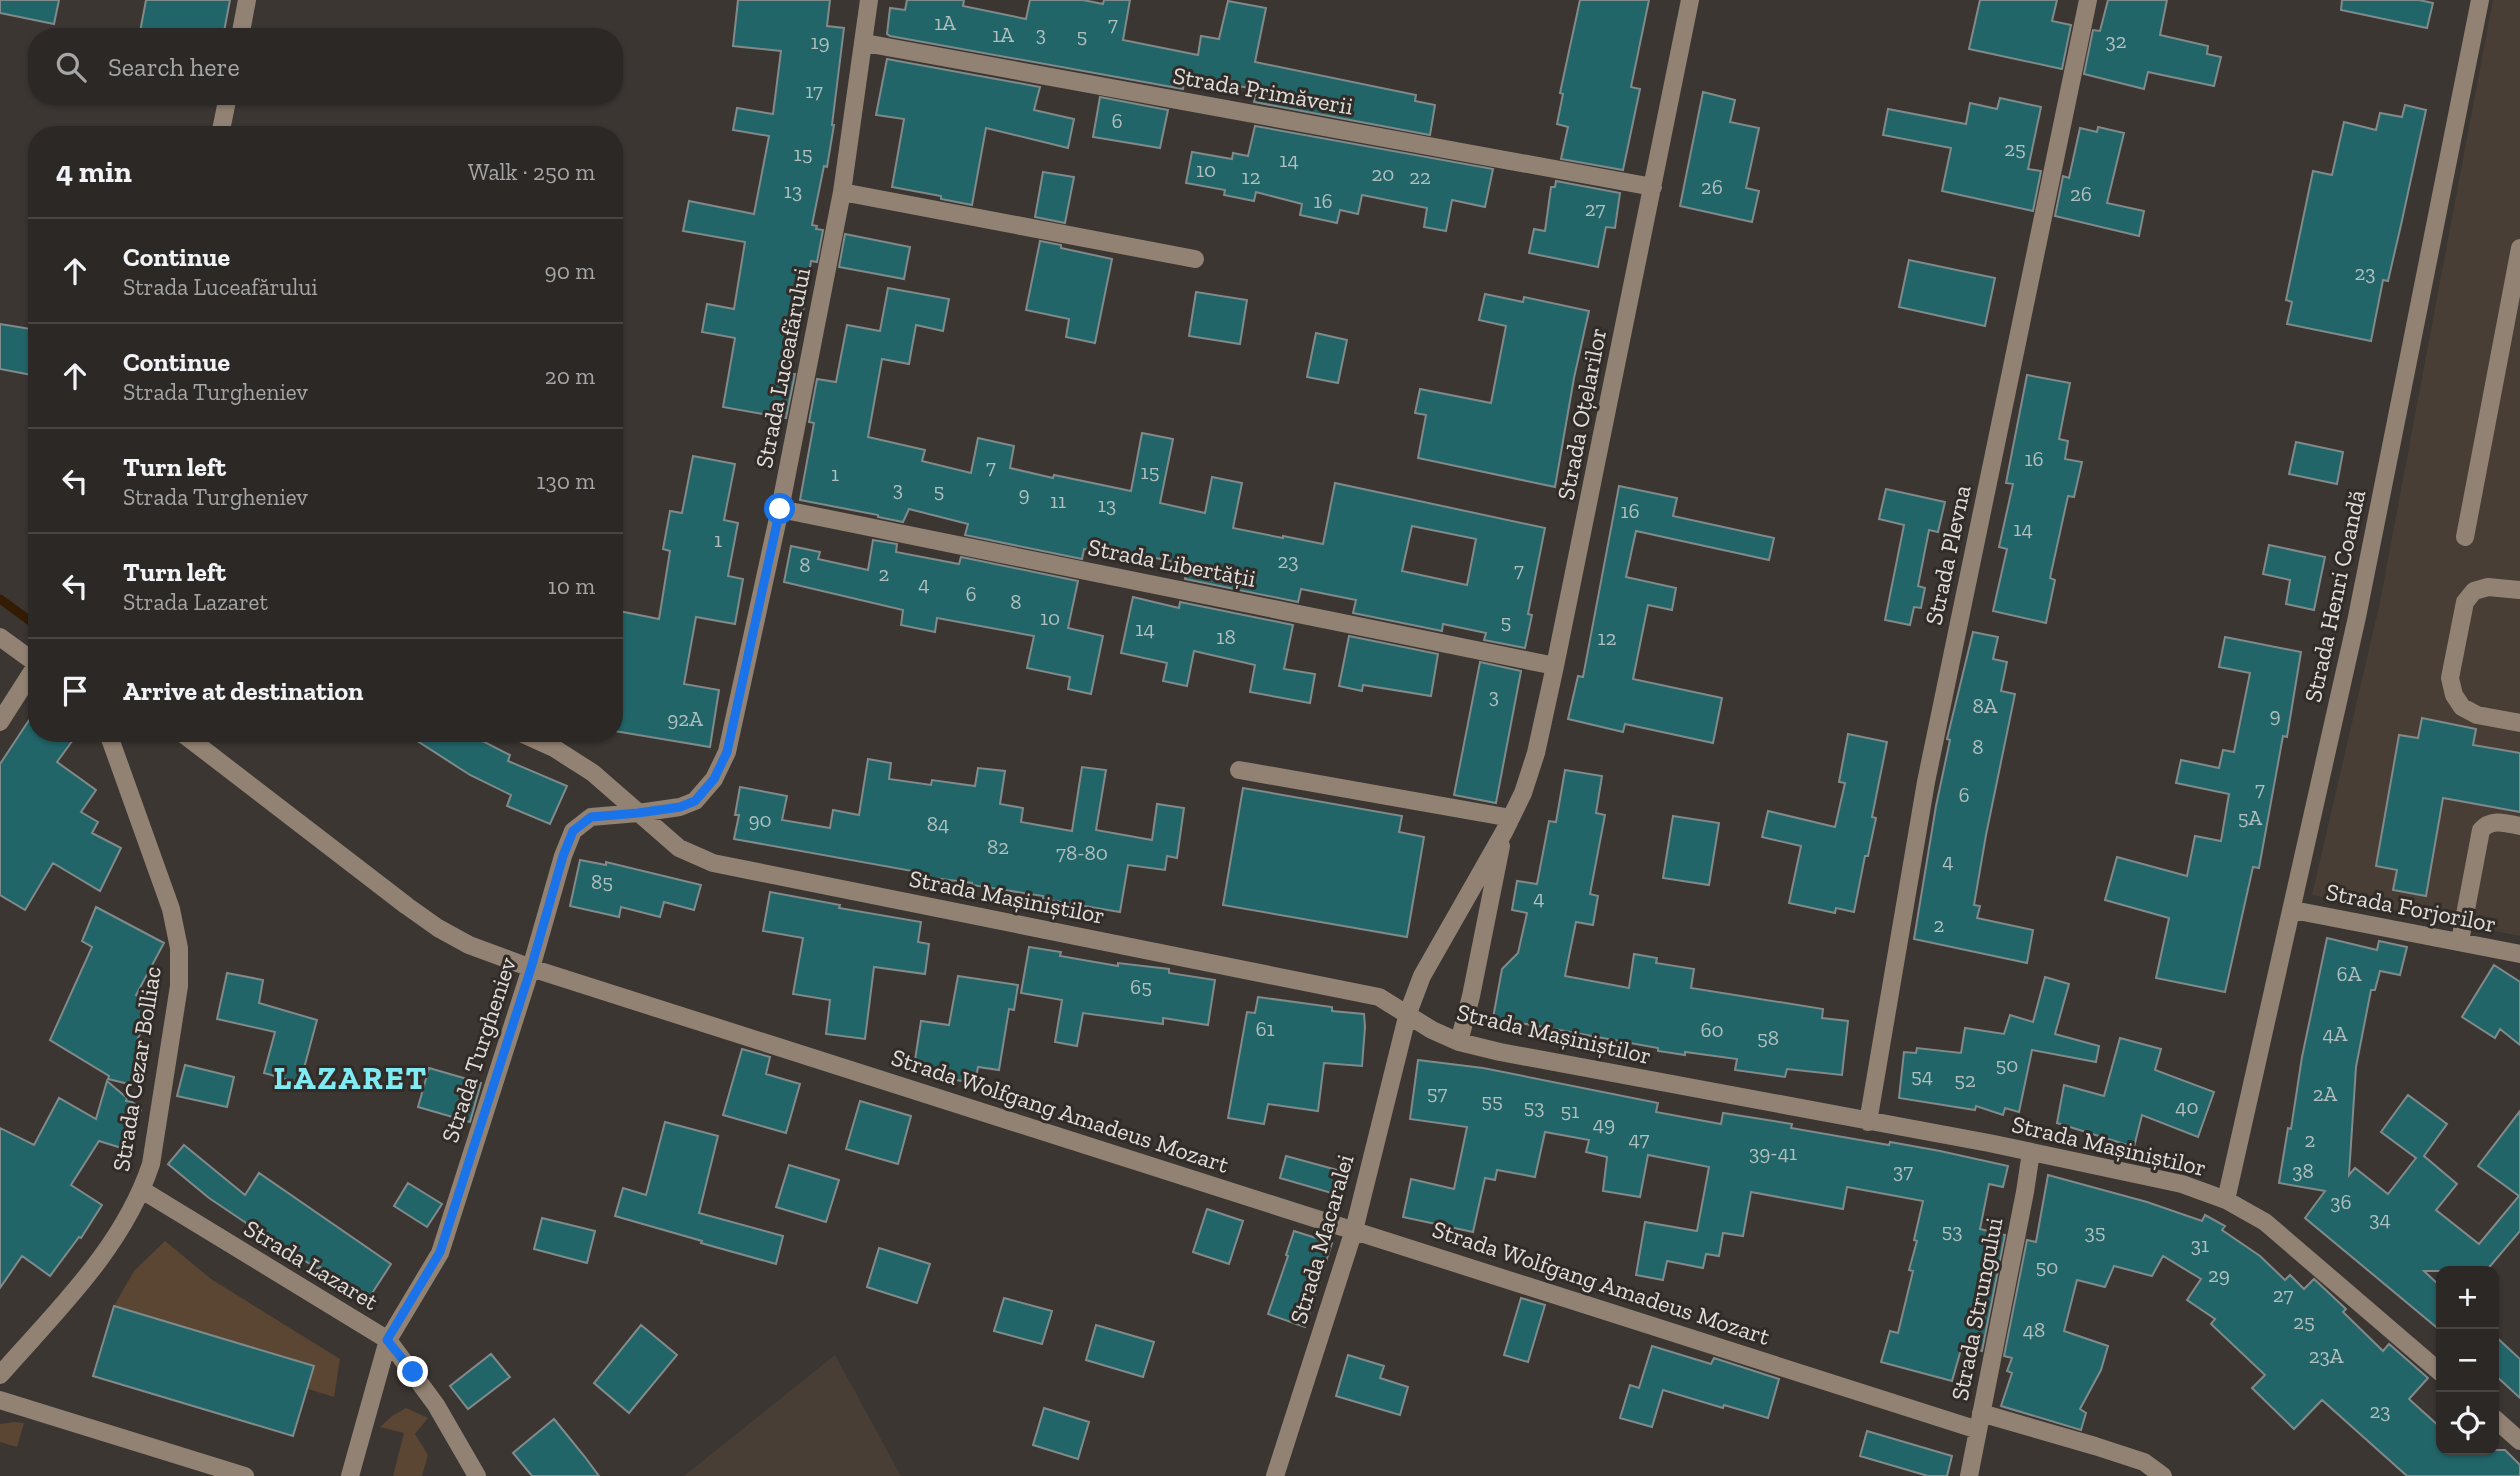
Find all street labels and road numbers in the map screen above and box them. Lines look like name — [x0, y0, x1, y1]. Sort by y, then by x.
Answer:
street label: Strada Primăverii — [1171, 60, 1356, 121]
street label: Strada Luceafărului — [749, 265, 816, 470]
street label: Strada Oțelarilor — [1551, 325, 1612, 502]
street label: Strada Plevna — [1919, 482, 1977, 627]
street label: Strada Henri Coandă — [2298, 487, 2371, 705]
street label: Strada Libertății — [1086, 532, 1259, 593]
street label: Strada Mașiniștilor — [907, 863, 1107, 930]
street label: Strada Forjorilor — [2324, 877, 2499, 938]
street label: Strada Turgheniev — [435, 954, 522, 1146]
street label: Strada Cezar Bolliac — [106, 964, 167, 1174]
street label: Strada Mașiniștilor — [1454, 997, 1654, 1070]
street label: Strada Wolfgang Amadeus Mozart — [888, 1042, 1233, 1179]
street label: Strada Mașiniștilor — [2009, 1109, 2209, 1182]
street label: Strada Macaralei — [1283, 1151, 1360, 1327]
street label: Strada Lazaret — [239, 1213, 384, 1316]
street label: Strada Wolfgang Amadeus Mozart — [1429, 1214, 1774, 1351]
street label: Strada Strungului — [1945, 1215, 2009, 1403]

